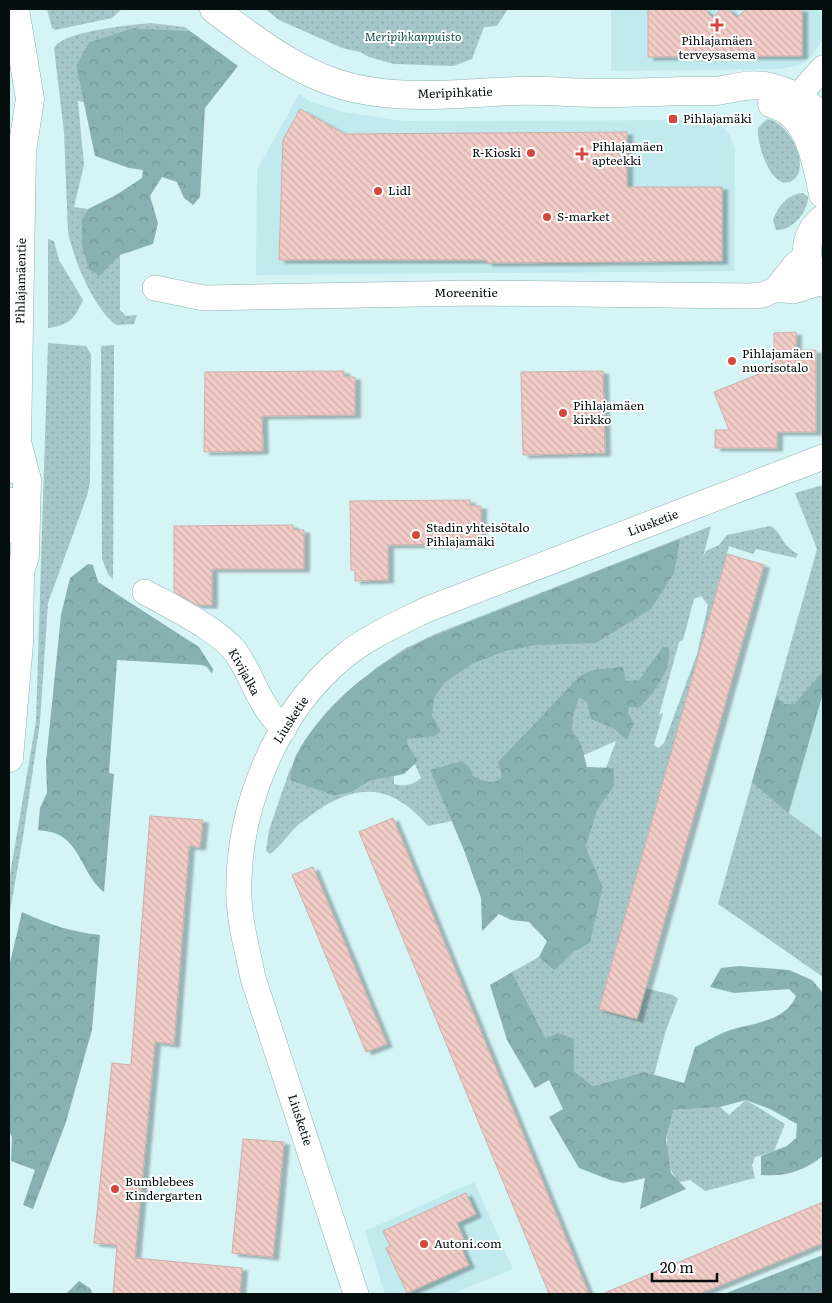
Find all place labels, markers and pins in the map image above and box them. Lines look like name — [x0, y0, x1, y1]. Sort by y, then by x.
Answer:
marker: Pihlajamäen terveysasema — [710, 18, 724, 32]
place label: Pihlajamäen terveysasema — [678, 31, 756, 63]
place label: Pihlajamäki — [683, 109, 752, 127]
marker: Pihlajamäki — [667, 113, 679, 125]
place label: Pihlajamäen apteekki — [592, 137, 663, 169]
place label: R-Kioski — [472, 143, 521, 161]
marker: R-Kioski — [525, 147, 537, 159]
marker: Pihlajamäen apteekki — [576, 148, 588, 160]
place label: Lidl — [388, 181, 411, 199]
marker: Lidl — [372, 185, 384, 197]
place label: S-market — [557, 207, 610, 225]
marker: S-market — [541, 211, 553, 223]
place label: Pihlajamäen nuorisotalo — [742, 344, 813, 376]
marker: Pihlajamäen nuorisotalo — [726, 355, 738, 367]
place label: Pihlajamäen kirkko — [573, 396, 644, 428]
marker: Pihlajamäen kirkko — [557, 407, 569, 419]
place label: Stadin yhteisötalo Pihlajamäki — [426, 518, 529, 550]
marker: Stadin yhteisötalo Pihlajamäki — [410, 529, 422, 541]
place label: Bumblebees Kindergarten — [125, 1172, 202, 1204]
marker: Bumblebees Kindergarten — [109, 1183, 121, 1195]
place label: Autoni.com — [434, 1234, 502, 1252]
marker: Autoni.com — [418, 1238, 430, 1250]

